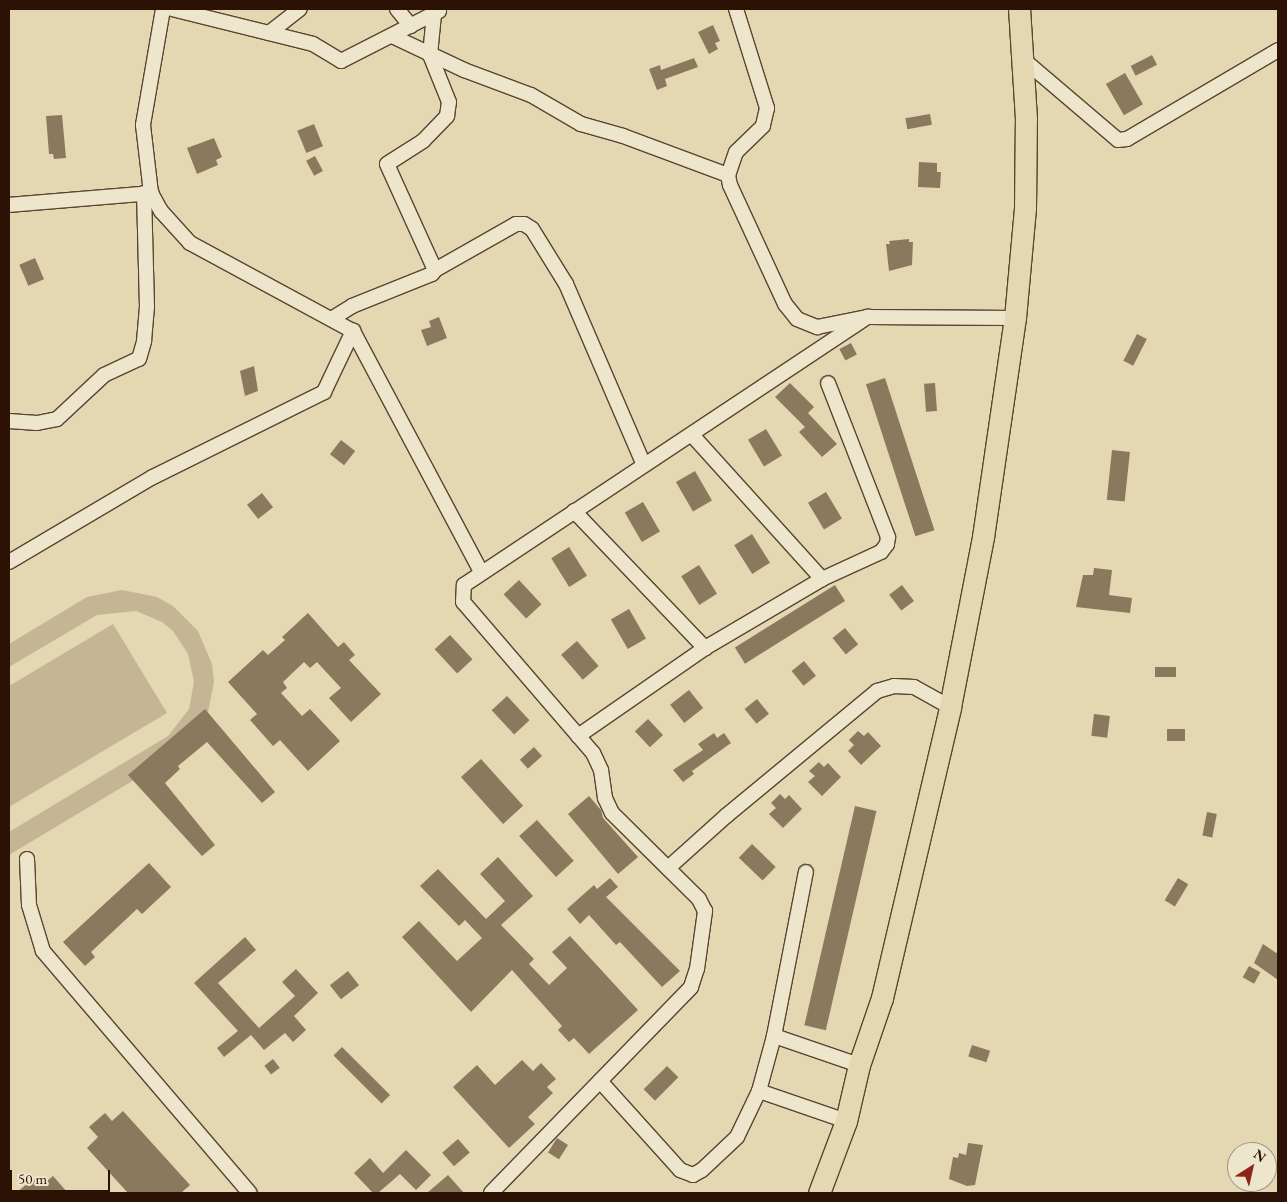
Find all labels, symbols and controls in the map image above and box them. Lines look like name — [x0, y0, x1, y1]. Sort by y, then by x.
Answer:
north arrow — [1227, 1142, 1277, 1192]
text: N — [1250, 1145, 1270, 1166]
scale bar — [12, 1160, 112, 1192]
text: 50 m — [18, 1169, 47, 1188]

